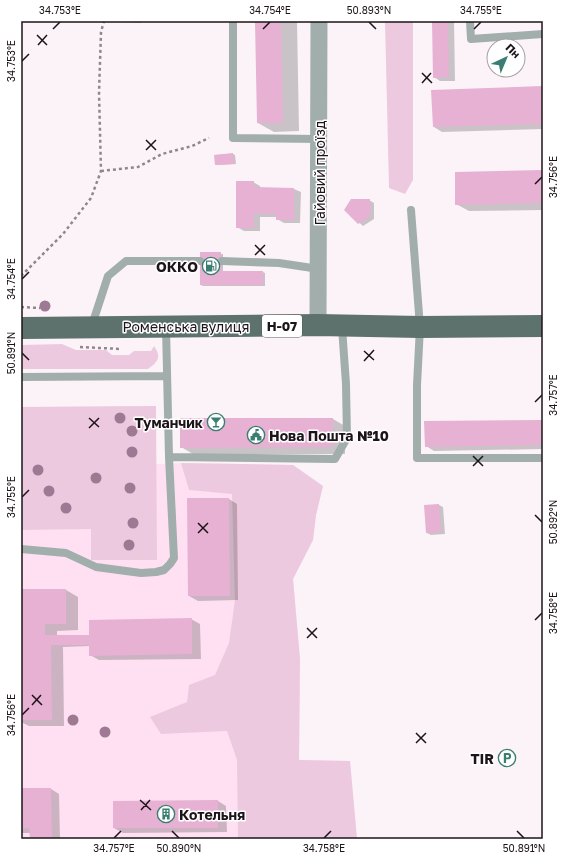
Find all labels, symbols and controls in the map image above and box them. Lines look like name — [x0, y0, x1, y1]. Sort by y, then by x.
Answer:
text: 34.753°E — [39, 4, 81, 16]
text: 34.754°E — [249, 4, 291, 16]
text: 50.893°N — [347, 4, 391, 16]
text: 34.755°E — [460, 4, 502, 16]
north arrow — [486, 38, 526, 78]
text: 34.753°E — [5, 40, 17, 82]
text: Пн — [503, 41, 523, 61]
street label: Гайовий проїзд — [311, 120, 328, 225]
text: 34.756°E — [547, 156, 559, 198]
fuel station icon: ОККО — [201, 256, 221, 276]
text: 34.754°E — [5, 258, 17, 300]
place label: ОККО — [156, 258, 198, 275]
road number: Н-07 — [262, 315, 302, 337]
street label: Роменська вулиця — [122, 318, 250, 335]
text: 50.891°N — [5, 332, 17, 374]
text: 34.757°E — [547, 374, 559, 416]
bar icon: Туманчик — [206, 412, 226, 432]
place label: Туманчик — [135, 414, 203, 431]
public building icon: Нова Пошта №10 — [246, 425, 266, 445]
place label: Нова Пошта №10 — [269, 427, 389, 444]
text: 34.755°E — [5, 476, 17, 518]
text: 50.892°N — [547, 500, 559, 544]
text: 34.758°E — [547, 592, 559, 634]
text: 34.756°E — [5, 694, 17, 736]
parking icon: TIR — [497, 748, 517, 768]
place label: TIR — [470, 750, 494, 767]
building icon: Котельня — [156, 804, 176, 824]
place label: Котельня — [179, 806, 245, 823]
text: 34.757°E — [93, 842, 135, 854]
text: 50.890°N — [157, 842, 201, 854]
text: 34.758°E — [303, 842, 345, 854]
text: 50.891°N — [503, 842, 545, 854]

